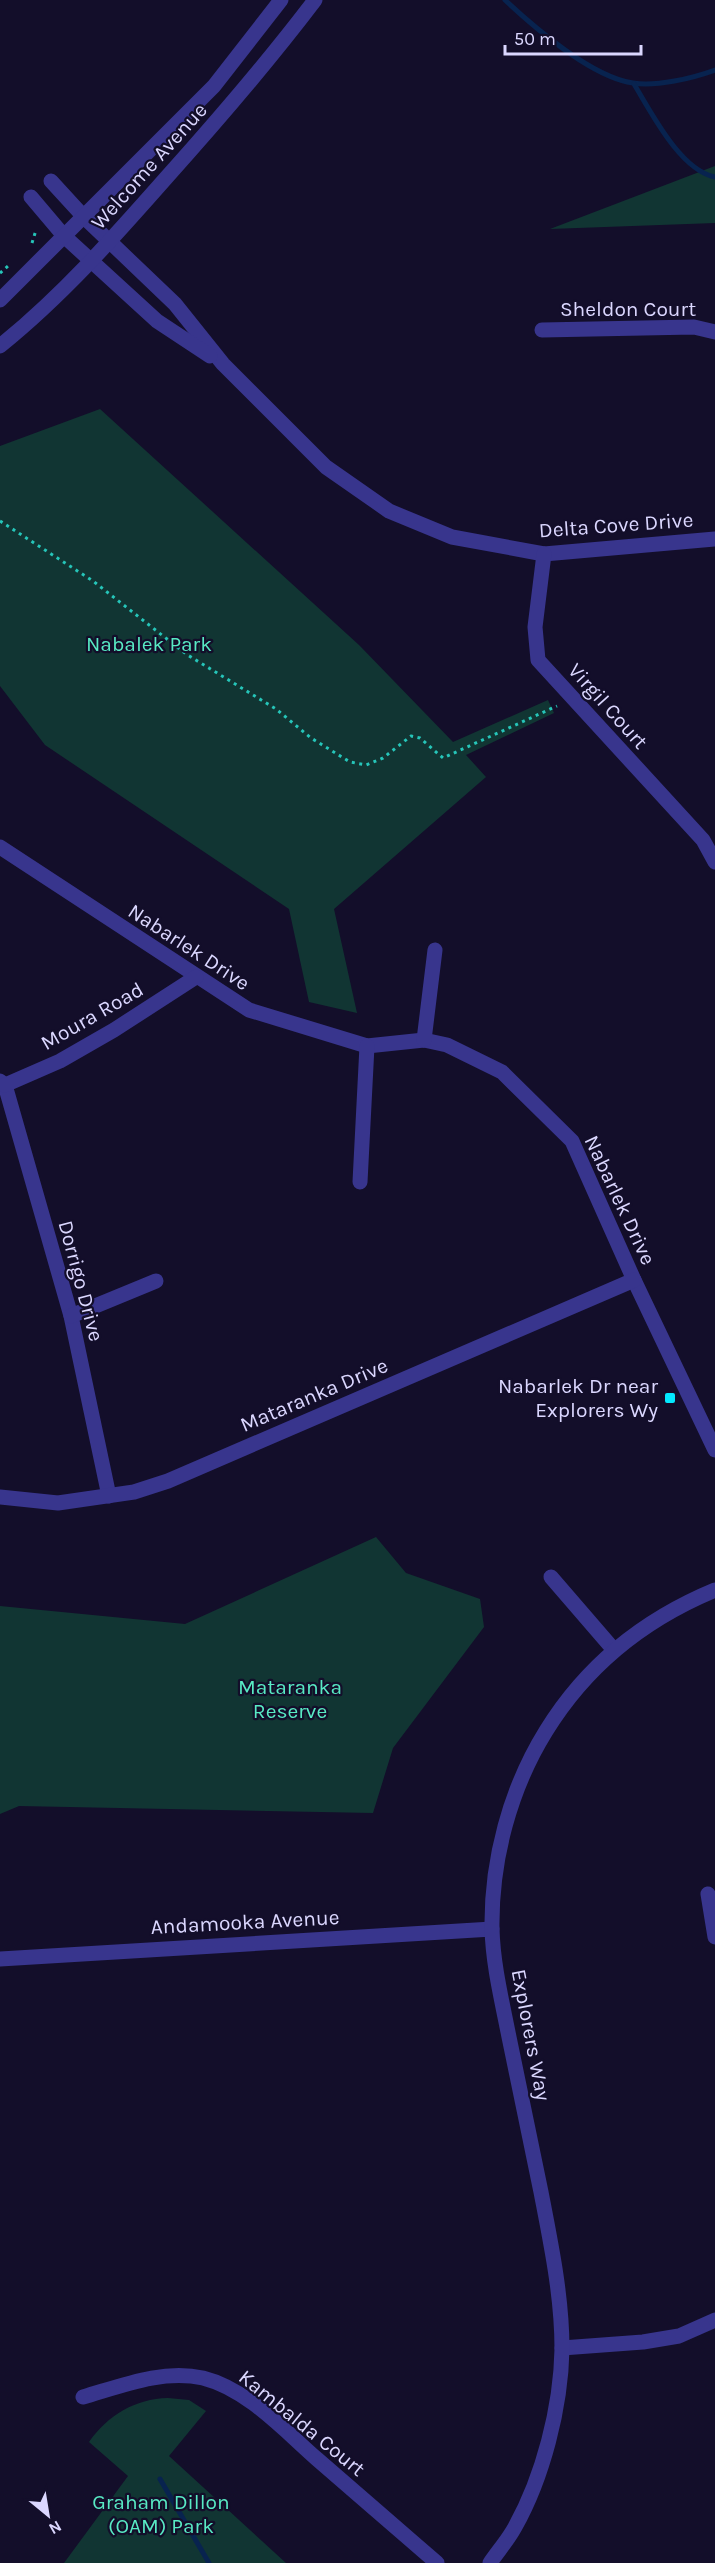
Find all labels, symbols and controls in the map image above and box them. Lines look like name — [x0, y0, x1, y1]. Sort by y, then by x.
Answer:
scale bar — [505, 18, 642, 56]
text: 50 m — [514, 28, 556, 50]
street label: Welcome Avenue — [86, 98, 212, 234]
street label: Sheldon Court — [560, 297, 696, 321]
street label: Delta Cove Drive — [538, 508, 694, 542]
park label: Nabalek Park — [86, 632, 212, 656]
street label: Virgil Court — [563, 658, 653, 754]
street label: Nabarlek Drive — [124, 899, 254, 995]
street label: Moura Road — [36, 977, 148, 1055]
street label: Nabarlek Drive — [580, 1131, 660, 1269]
street label: Dorrigo Drive — [53, 1218, 109, 1344]
street label: Mataranka Drive — [237, 1353, 391, 1437]
place label: Nabarlek Dr near Explorers Wy — [498, 1374, 658, 1422]
marker: Nabarlek Dr near Explorers Wy — [663, 1391, 677, 1405]
park label: Mataranka Reserve — [238, 1675, 342, 1723]
street label: Andamooka Avenue — [150, 1905, 340, 1939]
street label: Explorers Way — [506, 1967, 556, 2103]
street label: Kambalda Court — [234, 2365, 370, 2481]
north arrow — [18, 2485, 78, 2545]
park label: Graham Dillon (OAM) Park — [92, 2490, 230, 2538]
text: N — [46, 2516, 65, 2539]

